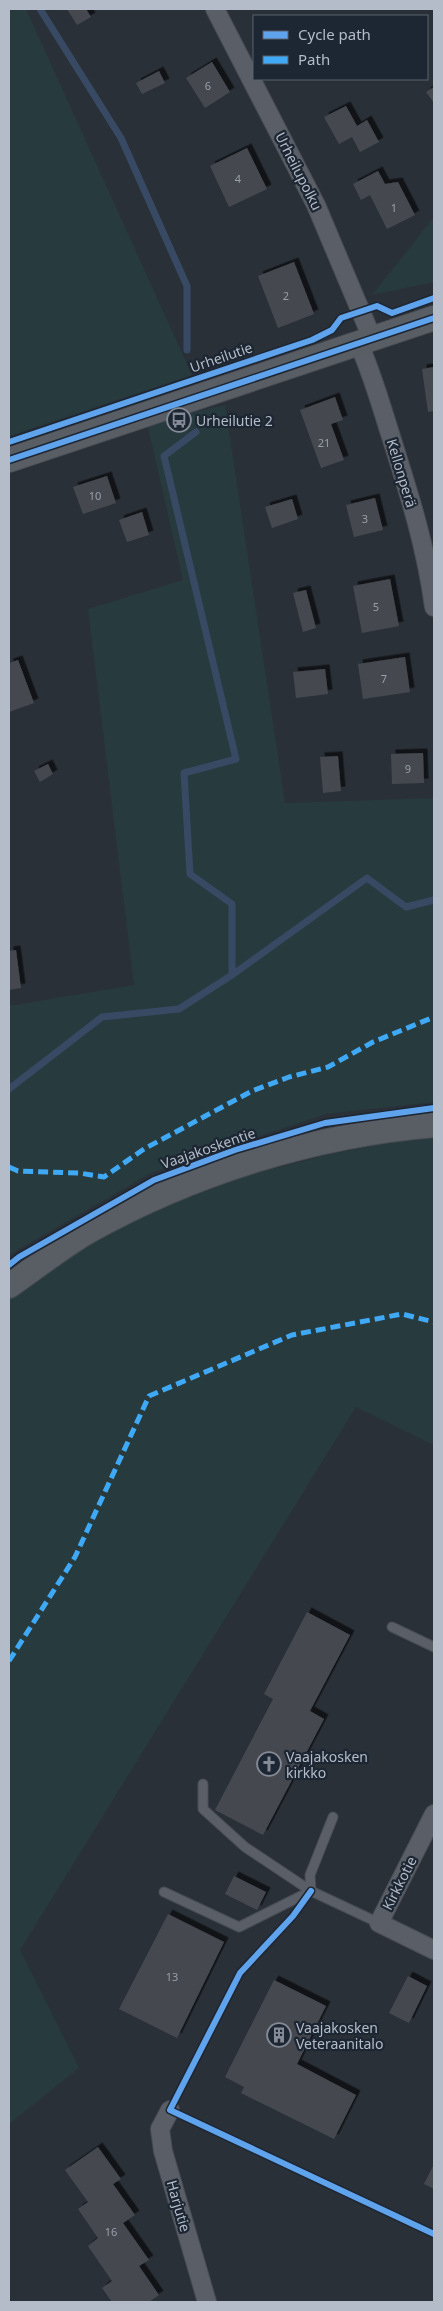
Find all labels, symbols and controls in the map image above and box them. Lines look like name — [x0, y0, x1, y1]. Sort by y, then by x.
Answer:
legend — [253, 15, 428, 80]
text: Cycle path — [298, 24, 371, 44]
text: Path — [298, 49, 330, 69]
house number: 6 — [205, 78, 211, 93]
street label: Urheilupolku — [271, 129, 327, 213]
house number: 4 — [235, 171, 242, 186]
house number: 1 — [391, 200, 397, 215]
house number: 2 — [283, 288, 289, 303]
street label: Urheilutie — [187, 337, 255, 377]
bus stop icon: Urheilutie 2 — [166, 407, 192, 433]
place label: Urheilutie 2 — [196, 411, 273, 430]
house number: 21 — [318, 435, 330, 450]
street label: Kellonperä — [383, 436, 421, 510]
house number: 10 — [89, 488, 101, 503]
house number: 3 — [362, 511, 368, 526]
house number: 5 — [373, 599, 379, 614]
house number: 7 — [381, 671, 387, 686]
house number: 9 — [405, 761, 411, 776]
street label: Vaajakoskentie — [158, 1123, 258, 1173]
place label: Vaajakosken kirkko — [286, 1747, 368, 1782]
church icon: Vaajakosken kirkko — [256, 1751, 282, 1777]
street label: Kirkkotie — [377, 1853, 421, 1913]
house number: 13 — [166, 1969, 178, 1984]
place label: Vaajakosken Veteraanitalo — [296, 2018, 383, 2053]
building icon: Vaajakosken Veteraanitalo — [266, 2022, 292, 2048]
street label: Harjutie — [163, 2178, 195, 2234]
house number: 16 — [105, 2224, 117, 2239]

